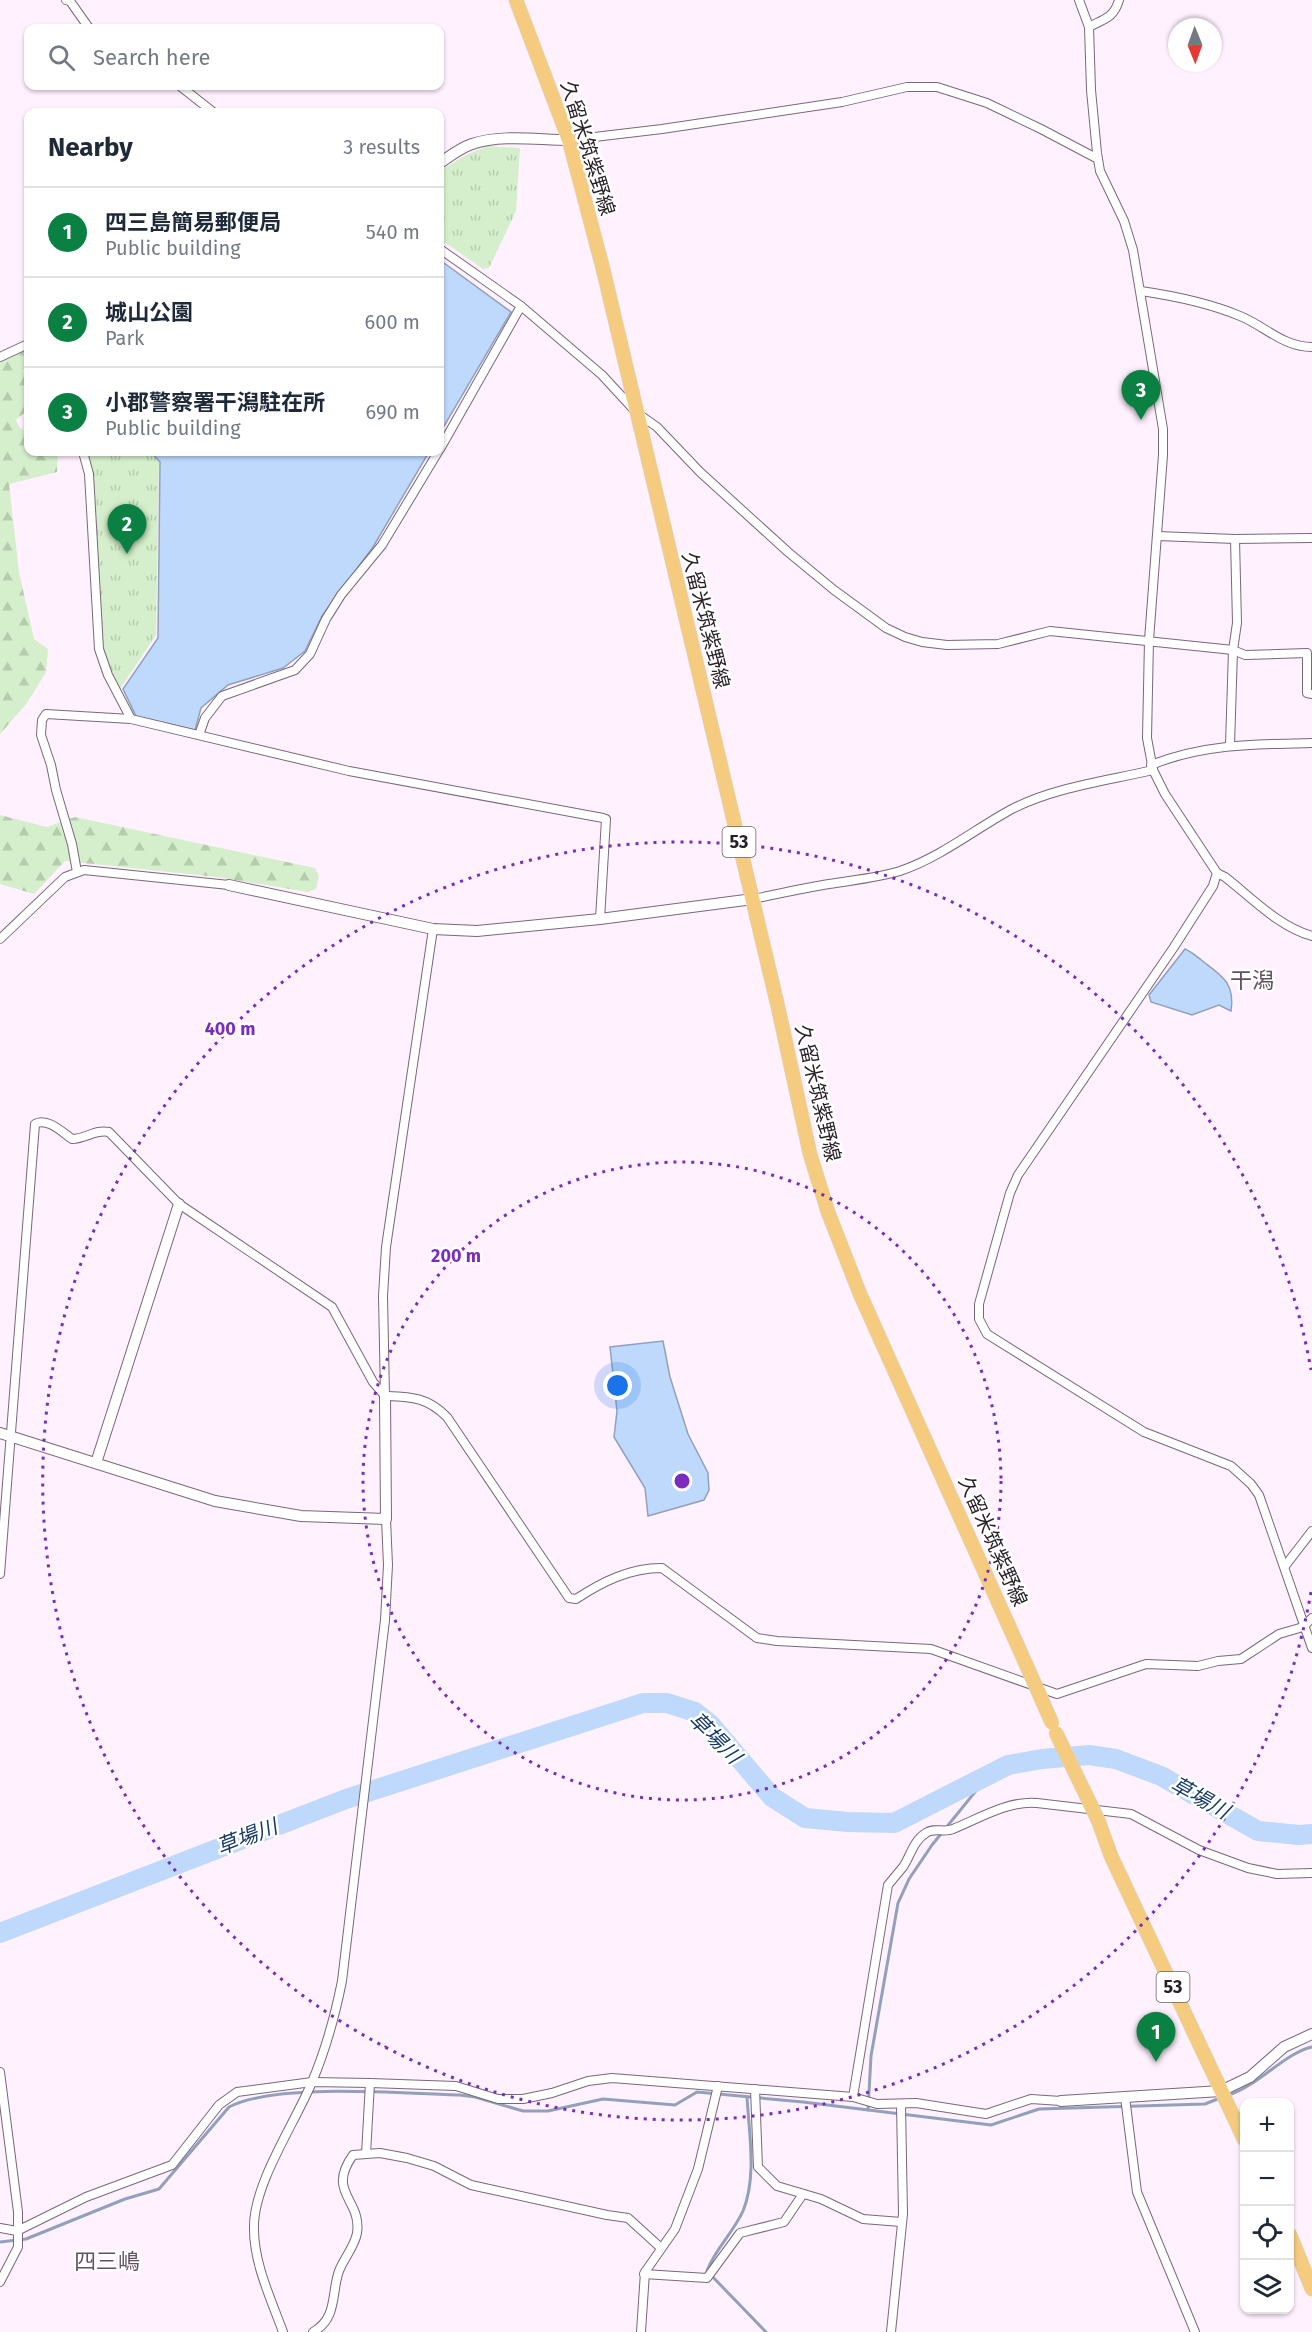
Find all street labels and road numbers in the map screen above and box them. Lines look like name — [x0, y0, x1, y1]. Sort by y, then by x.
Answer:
street label: 久留米筑紫野線 — [556, 78, 620, 218]
street label: 久留米筑紫野線 — [677, 549, 735, 691]
road number: 53 — [722, 827, 756, 857]
street label: 久留米筑紫野線 — [791, 1022, 845, 1164]
street label: 久留米筑紫野線 — [954, 1472, 1032, 1610]
road number: 53 — [1156, 1972, 1190, 2002]

